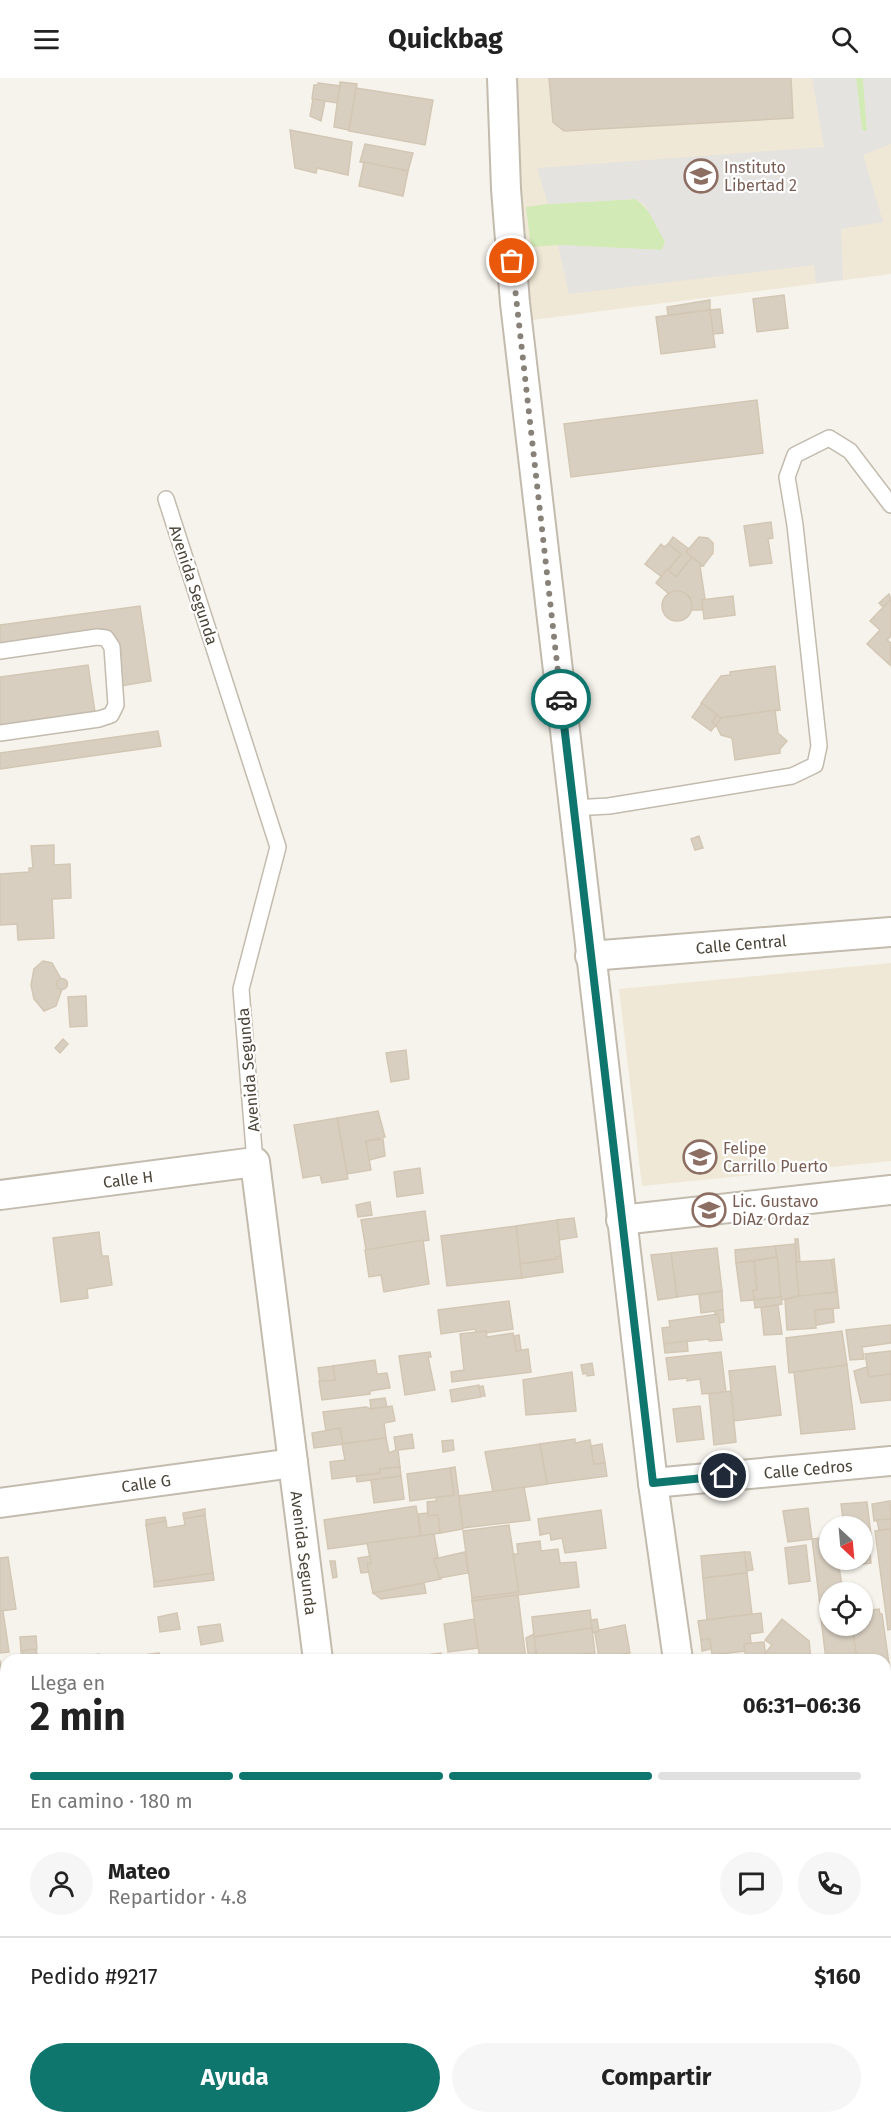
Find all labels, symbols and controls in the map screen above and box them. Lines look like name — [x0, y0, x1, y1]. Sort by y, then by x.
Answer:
icon: menu — [30, 23, 63, 56]
text: Quickbag — [388, 23, 503, 55]
icon: search — [828, 23, 861, 56]
school or university icon: Instituto Libertad 2 — [683, 158, 719, 194]
place label: Instituto Libertad 2 — [724, 158, 797, 195]
pin — [486, 235, 537, 286]
icon: bag — [495, 244, 528, 277]
street label: Avenida Segunda — [165, 523, 222, 647]
courier — [531, 669, 591, 729]
icon: car — [545, 683, 578, 716]
street label: Calle Central — [695, 931, 787, 958]
street label: Avenida Segunda — [234, 1007, 263, 1133]
school or university icon: Felipe Carrillo Puerto — [682, 1139, 718, 1175]
place label: Felipe Carrillo Puerto — [723, 1139, 828, 1176]
street label: Calle H — [102, 1167, 154, 1192]
school or university icon: Lic. Gustavo DiAz Ordaz — [691, 1192, 727, 1228]
place label: Lic. Gustavo DiAz Ordaz — [732, 1192, 819, 1229]
pin — [698, 1450, 749, 1501]
street label: Calle Cedros — [763, 1456, 853, 1483]
icon: home — [707, 1459, 740, 1492]
street label: Calle G — [120, 1471, 172, 1496]
street label: Avenida Segunda — [286, 1490, 321, 1616]
north arrow — [819, 1516, 873, 1570]
map controls — [819, 1516, 873, 1636]
button: locate — [819, 1582, 873, 1636]
text: Llega en — [30, 1671, 105, 1695]
text: 06:31–06:36 — [743, 1692, 861, 1719]
text: 2 min — [30, 1694, 126, 1740]
text: En camino · 180 m — [30, 1789, 193, 1813]
button: person — [30, 1852, 93, 1915]
button: chat — [720, 1852, 783, 1915]
button: phone — [798, 1852, 861, 1915]
text: Mateo — [108, 1858, 170, 1885]
text: Repartidor · 4.8 — [108, 1885, 247, 1909]
text: Pedido #9217 — [30, 1963, 157, 1990]
text: $160 — [814, 1963, 861, 1990]
button: Ayuda — [30, 2043, 440, 2112]
button: Compartir — [452, 2043, 861, 2112]

